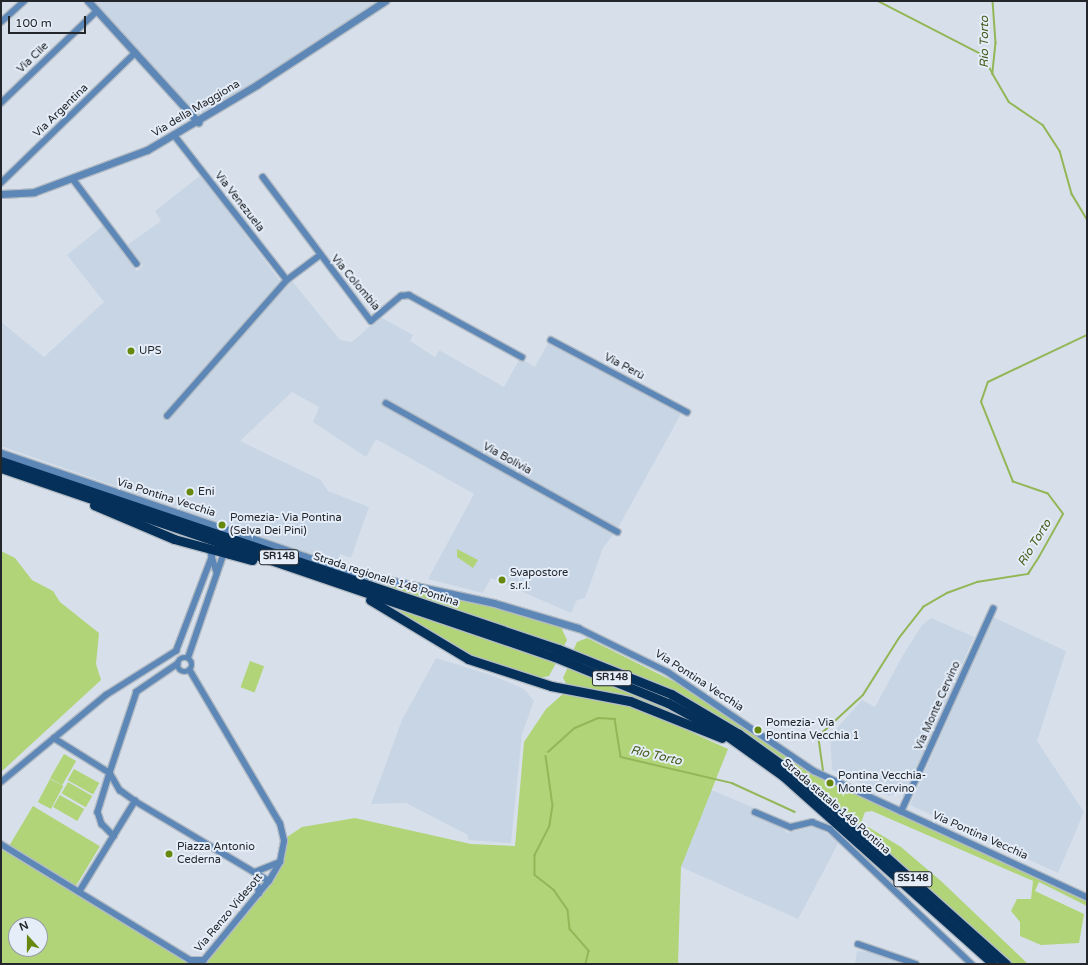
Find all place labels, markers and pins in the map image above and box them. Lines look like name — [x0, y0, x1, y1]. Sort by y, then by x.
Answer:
place label: UPS — [139, 344, 162, 358]
marker: UPS — [126, 346, 136, 356]
place label: Eni — [198, 485, 214, 499]
marker: Eni — [185, 487, 195, 497]
place label: Pomezia- Via Pontina (Selva Dei Pini) — [230, 512, 342, 538]
marker: Pomezia- Via Pontina (Selva Dei Pini) — [217, 520, 227, 530]
place label: Svapostore s.r.l. — [510, 567, 568, 593]
marker: Svapostore s.r.l. — [497, 575, 507, 585]
place label: Pomezia- Via Pontina Vecchia 1 — [766, 717, 859, 743]
marker: Pomezia- Via Pontina Vecchia 1 — [753, 725, 763, 735]
place label: Pontina Vecchia- Monte Cervino — [838, 770, 926, 796]
marker: Pontina Vecchia- Monte Cervino — [825, 778, 835, 788]
place label: Piazza Antonio Cederna — [177, 841, 255, 867]
marker: Piazza Antonio Cederna — [164, 849, 174, 859]

